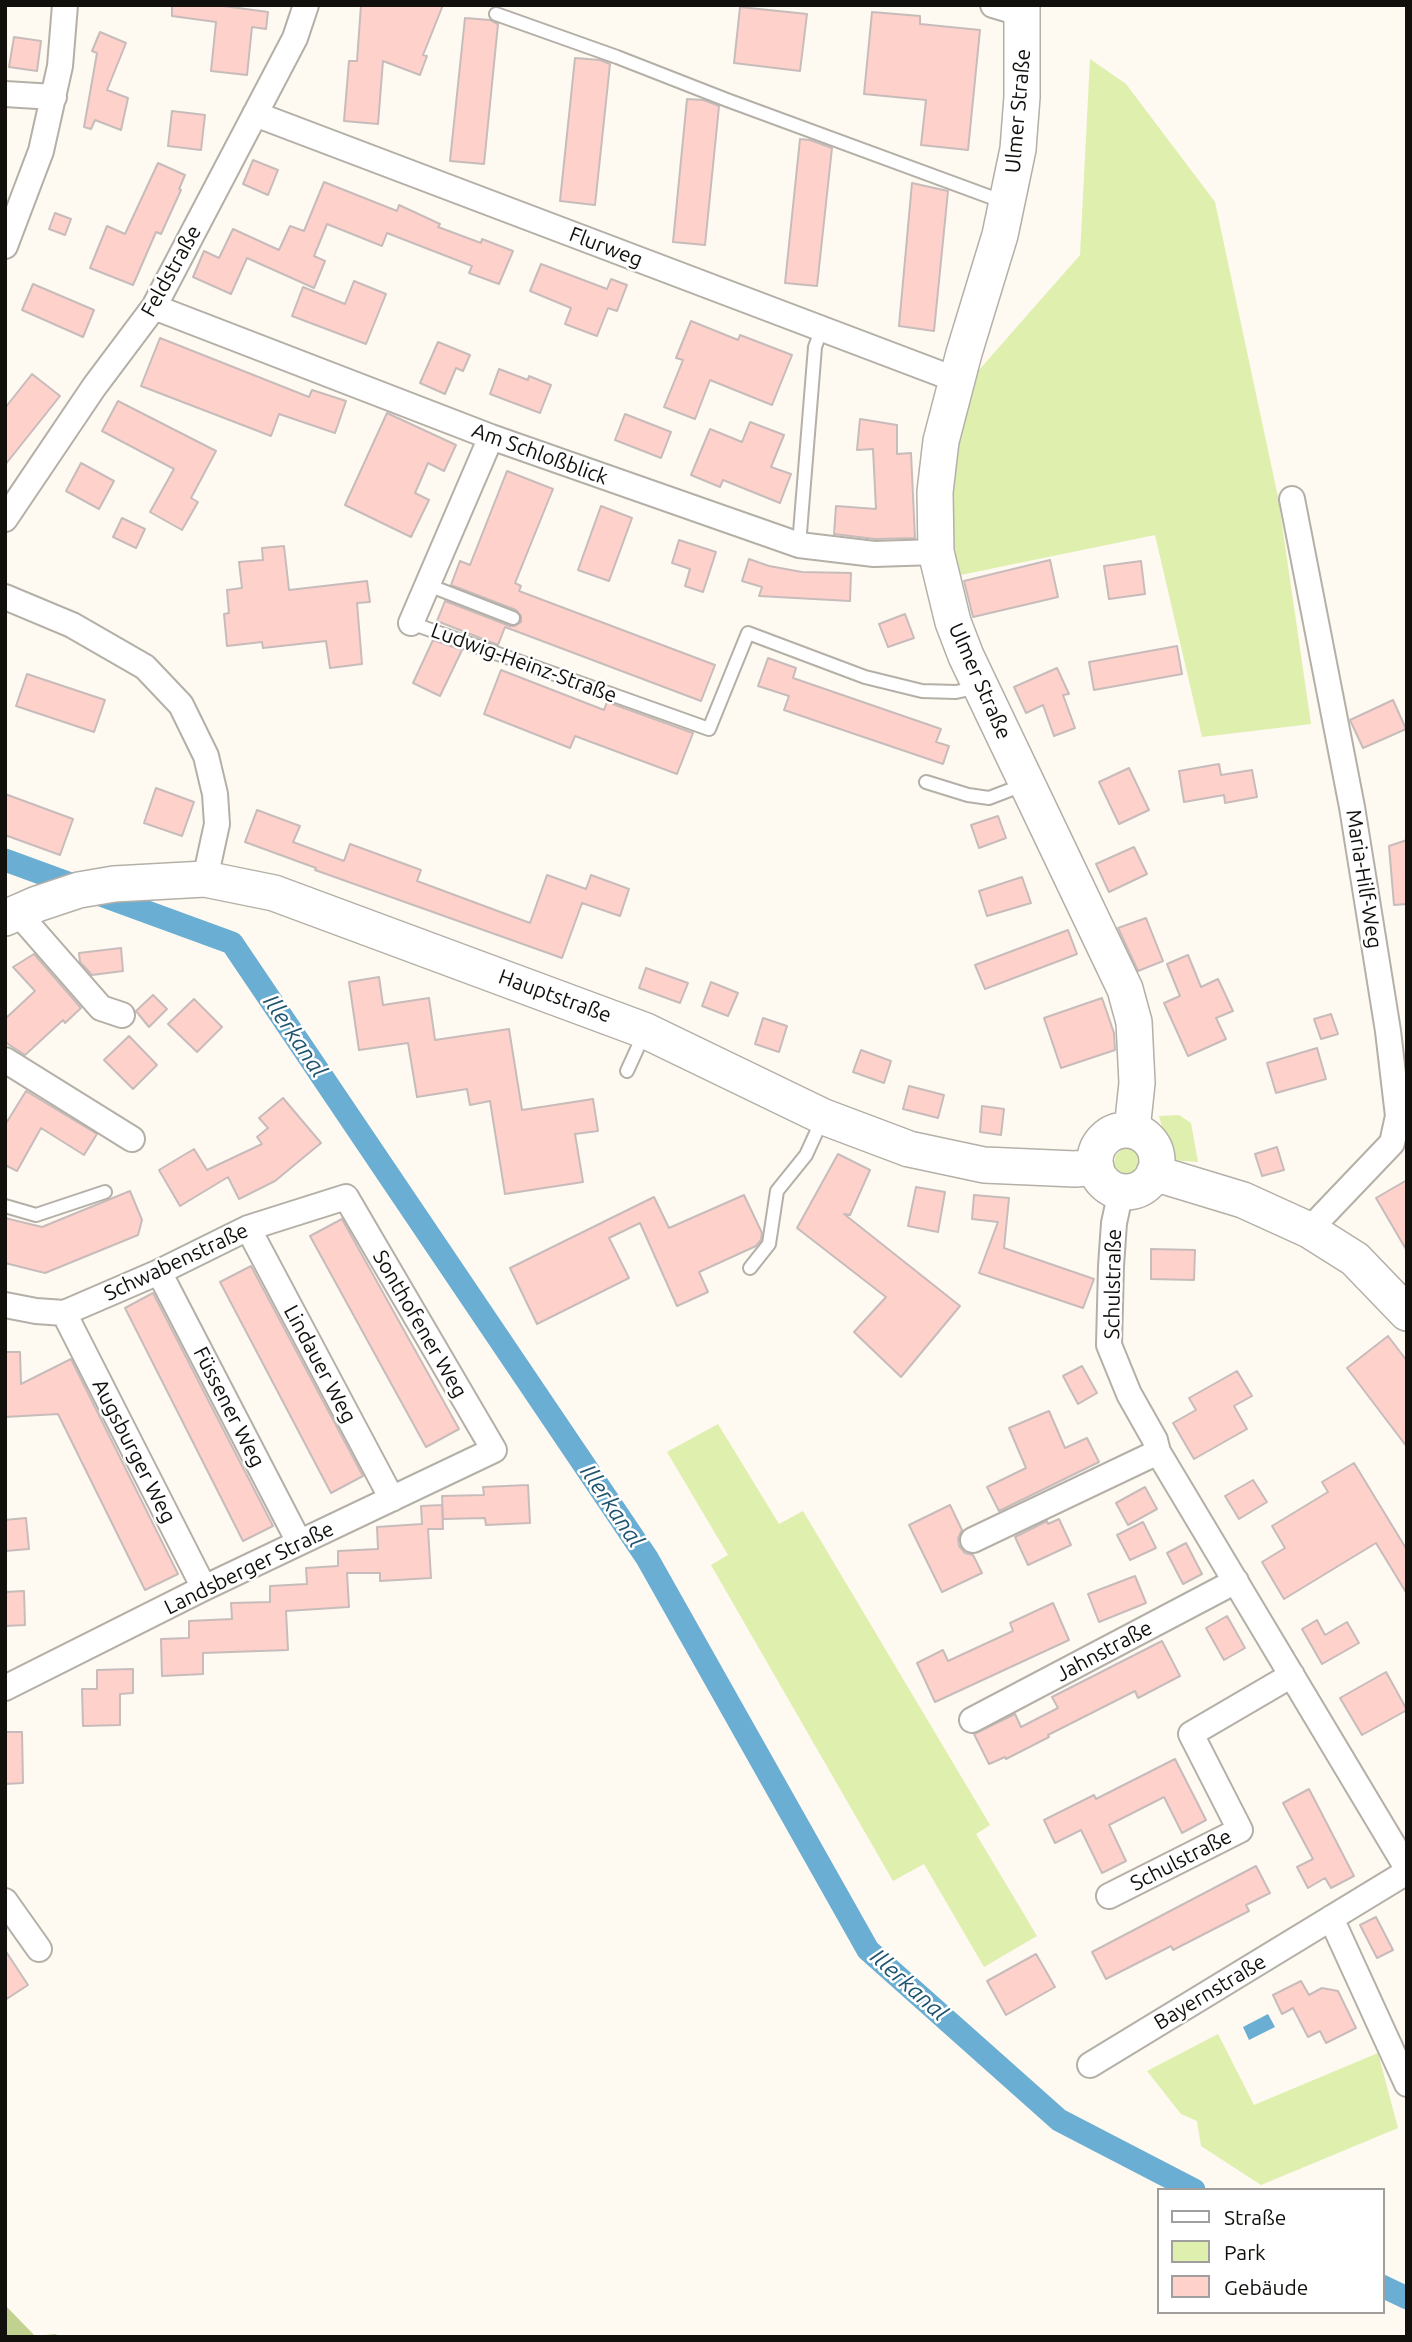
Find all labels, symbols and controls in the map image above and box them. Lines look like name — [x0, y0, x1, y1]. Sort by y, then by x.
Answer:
street label: Ulmer Straße — [1000, 48, 1036, 174]
street label: Feldstraße — [136, 221, 206, 321]
street label: Flurweg — [566, 221, 646, 273]
street label: Am Schloßblick — [468, 418, 612, 490]
street label: Ludwig-Heinz-Straße — [428, 618, 620, 708]
street label: Ulmer Straße — [943, 619, 1017, 743]
street label: Maria-Hilf-Weg — [1341, 808, 1387, 950]
street label: Hauptstraße — [495, 964, 615, 1028]
water label: Illerkanal — [257, 989, 333, 1083]
street label: Schwabenstraße — [100, 1218, 252, 1306]
street label: Schulstraße — [1099, 1228, 1127, 1340]
street label: Sonthofener Weg — [367, 1246, 473, 1402]
street label: Lindauer Weg — [278, 1301, 362, 1427]
street label: Füssener Weg — [188, 1343, 270, 1471]
street label: Augsburger Weg — [87, 1375, 181, 1527]
water label: Illerkanal — [574, 1459, 650, 1553]
street label: Landsberger Straße — [160, 1516, 338, 1620]
street label: Jahnstraße — [1052, 1615, 1156, 1687]
street label: Schulstraße — [1126, 1824, 1236, 1896]
water label: Illerkanal — [865, 1943, 953, 2027]
street label: Bayernstraße — [1149, 1949, 1271, 2035]
legend — [1156, 2188, 1384, 2314]
text: Straße — [1224, 2205, 1286, 2229]
text: Park — [1224, 2240, 1266, 2264]
text: Gebäude — [1224, 2275, 1308, 2299]

